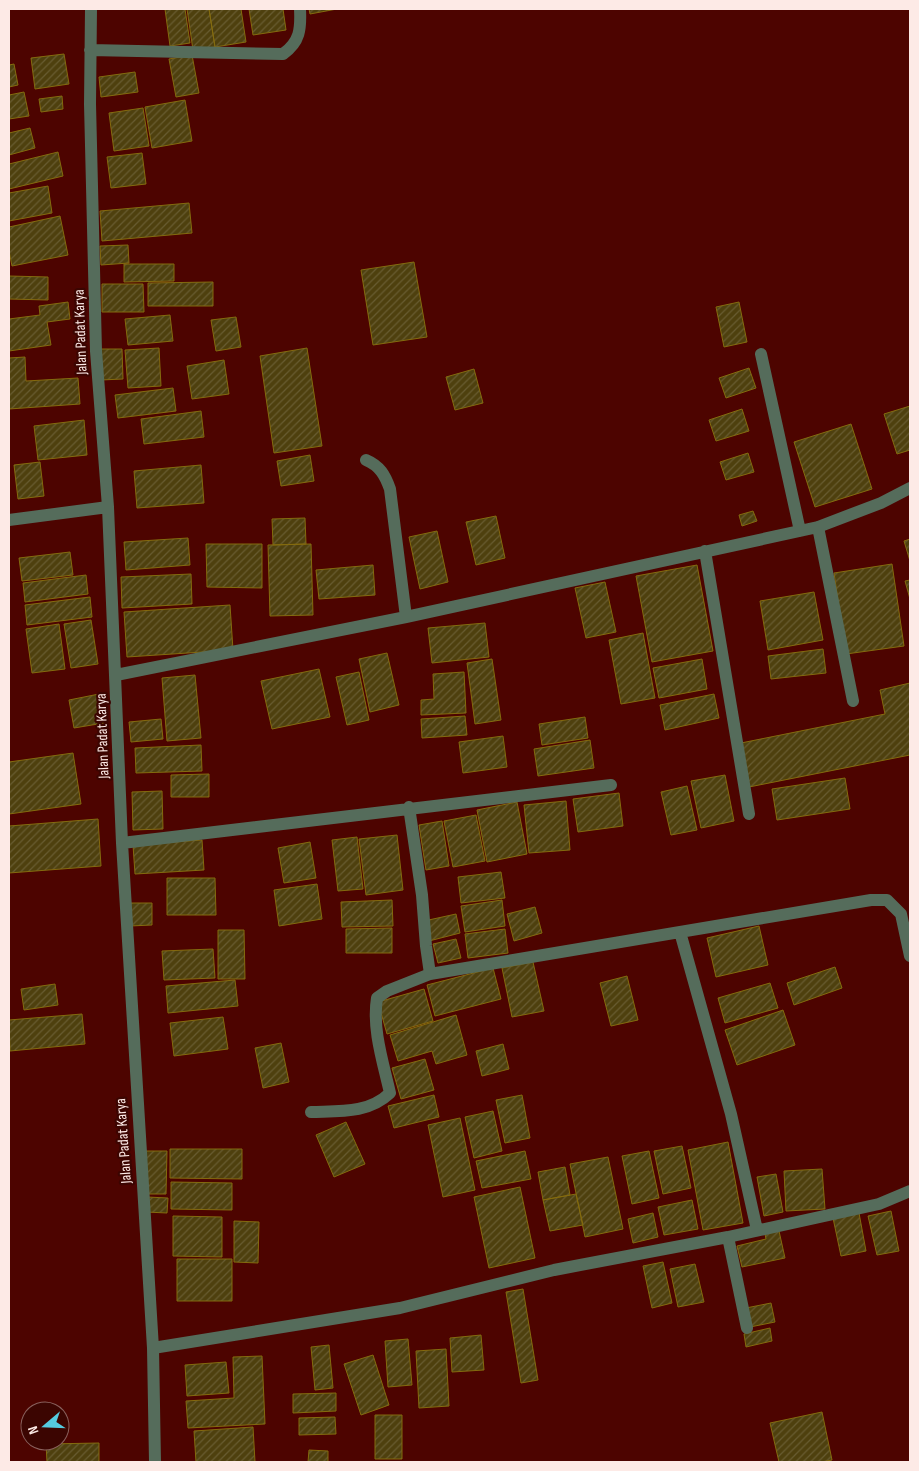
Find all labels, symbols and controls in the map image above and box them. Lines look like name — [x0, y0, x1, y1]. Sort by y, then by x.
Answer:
street label: Jalan Padat Karya — [70, 289, 92, 376]
street label: Jalan Padat Karya — [92, 693, 114, 780]
street label: Jalan Padat Karya — [111, 1098, 136, 1185]
north arrow — [20, 1401, 70, 1451]
text: N — [24, 1424, 42, 1436]

